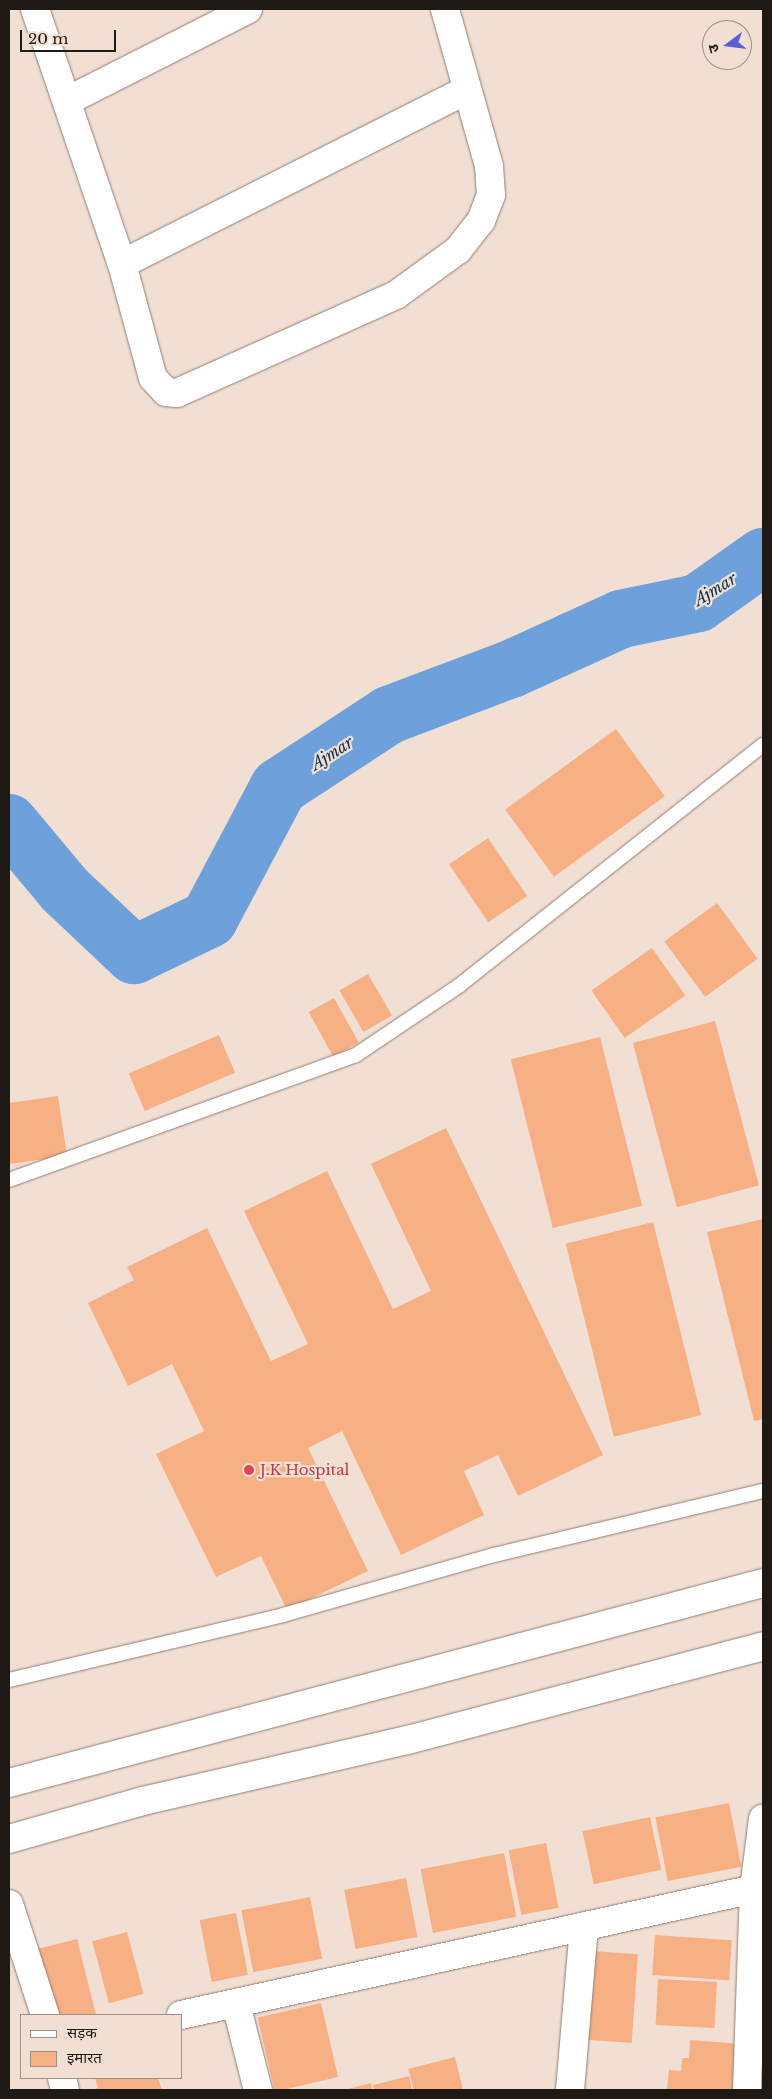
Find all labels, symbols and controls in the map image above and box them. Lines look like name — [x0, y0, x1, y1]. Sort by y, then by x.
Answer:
scale bar — [22, 20, 119, 52]
north arrow — [702, 20, 752, 70]
text: 20 m — [28, 29, 68, 48]
text: उ — [704, 42, 723, 55]
water label: Ajmar — [690, 568, 740, 610]
water label: Ajmar — [307, 732, 357, 774]
place label: J.K Hospital — [260, 1461, 350, 1479]
marker: J.K Hospital — [242, 1463, 256, 1477]
legend — [20, 2014, 182, 2079]
text: सड़क — [67, 2023, 97, 2042]
text: इमारत — [67, 2048, 102, 2067]

